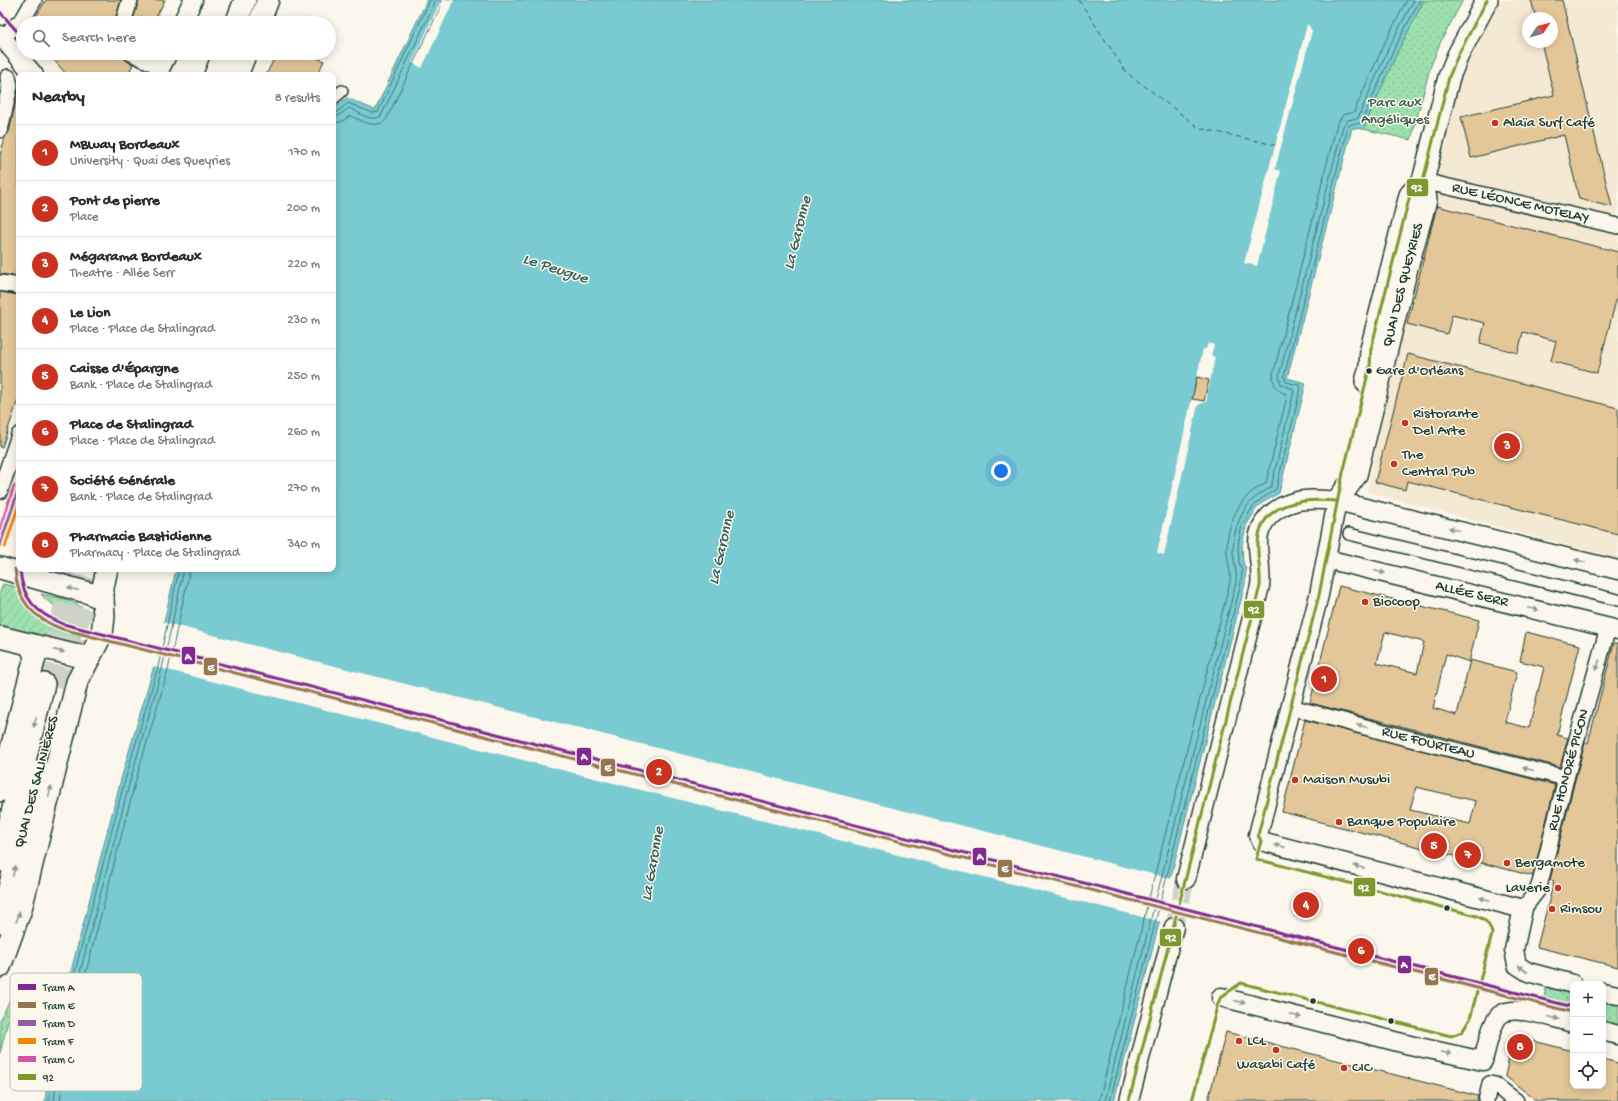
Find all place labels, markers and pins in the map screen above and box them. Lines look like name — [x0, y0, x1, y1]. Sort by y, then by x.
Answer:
place label: Alaïa Surf Café — [1503, 114, 1595, 132]
marker: Alaïa Surf Café — [1490, 118, 1500, 128]
place label: Gare d'Orléans — [1376, 363, 1464, 380]
marker: Gare d'Orléans — [1364, 366, 1374, 376]
place label: Ristorante Del Arte — [1412, 405, 1478, 440]
marker: Ristorante Del Arte — [1400, 418, 1410, 428]
pin: 3 — [1494, 431, 1520, 461]
place label: The Central Pub — [1401, 446, 1475, 481]
marker: The Central Pub — [1389, 459, 1399, 469]
place label: Biocoop — [1372, 593, 1420, 611]
marker: Biocoop — [1360, 597, 1370, 607]
pin: 1 — [1311, 664, 1337, 694]
pin: 2 — [646, 757, 672, 787]
place label: Maison Musubi — [1303, 771, 1390, 789]
marker: Maison Musubi — [1290, 775, 1300, 785]
place label: Banque Populaire — [1346, 813, 1456, 831]
marker: Banque Populaire — [1334, 817, 1344, 827]
pin: 5 — [1421, 831, 1447, 861]
pin: 7 — [1455, 840, 1481, 870]
place label: Bergamote — [1514, 854, 1585, 872]
marker: Bergamote — [1502, 858, 1512, 868]
place label: Laverie — [1506, 879, 1550, 897]
marker: Laverie — [1553, 883, 1563, 893]
pin: 4 — [1293, 890, 1319, 920]
place label: Rimsou — [1560, 900, 1602, 918]
unlabelled marker — [1442, 903, 1452, 913]
marker: Rimsou — [1547, 904, 1557, 914]
pin: 6 — [1348, 936, 1374, 966]
unlabelled marker — [1308, 996, 1318, 1006]
unlabelled marker — [1386, 1016, 1396, 1026]
place label: LCL — [1247, 1032, 1267, 1050]
pin: 8 — [1507, 1032, 1533, 1062]
marker: LCL — [1234, 1036, 1244, 1046]
marker: Wasabi Café — [1271, 1045, 1281, 1055]
place label: Wasabi Café — [1237, 1056, 1315, 1074]
place label: CIC — [1352, 1059, 1373, 1077]
marker: CIC — [1339, 1063, 1349, 1073]

